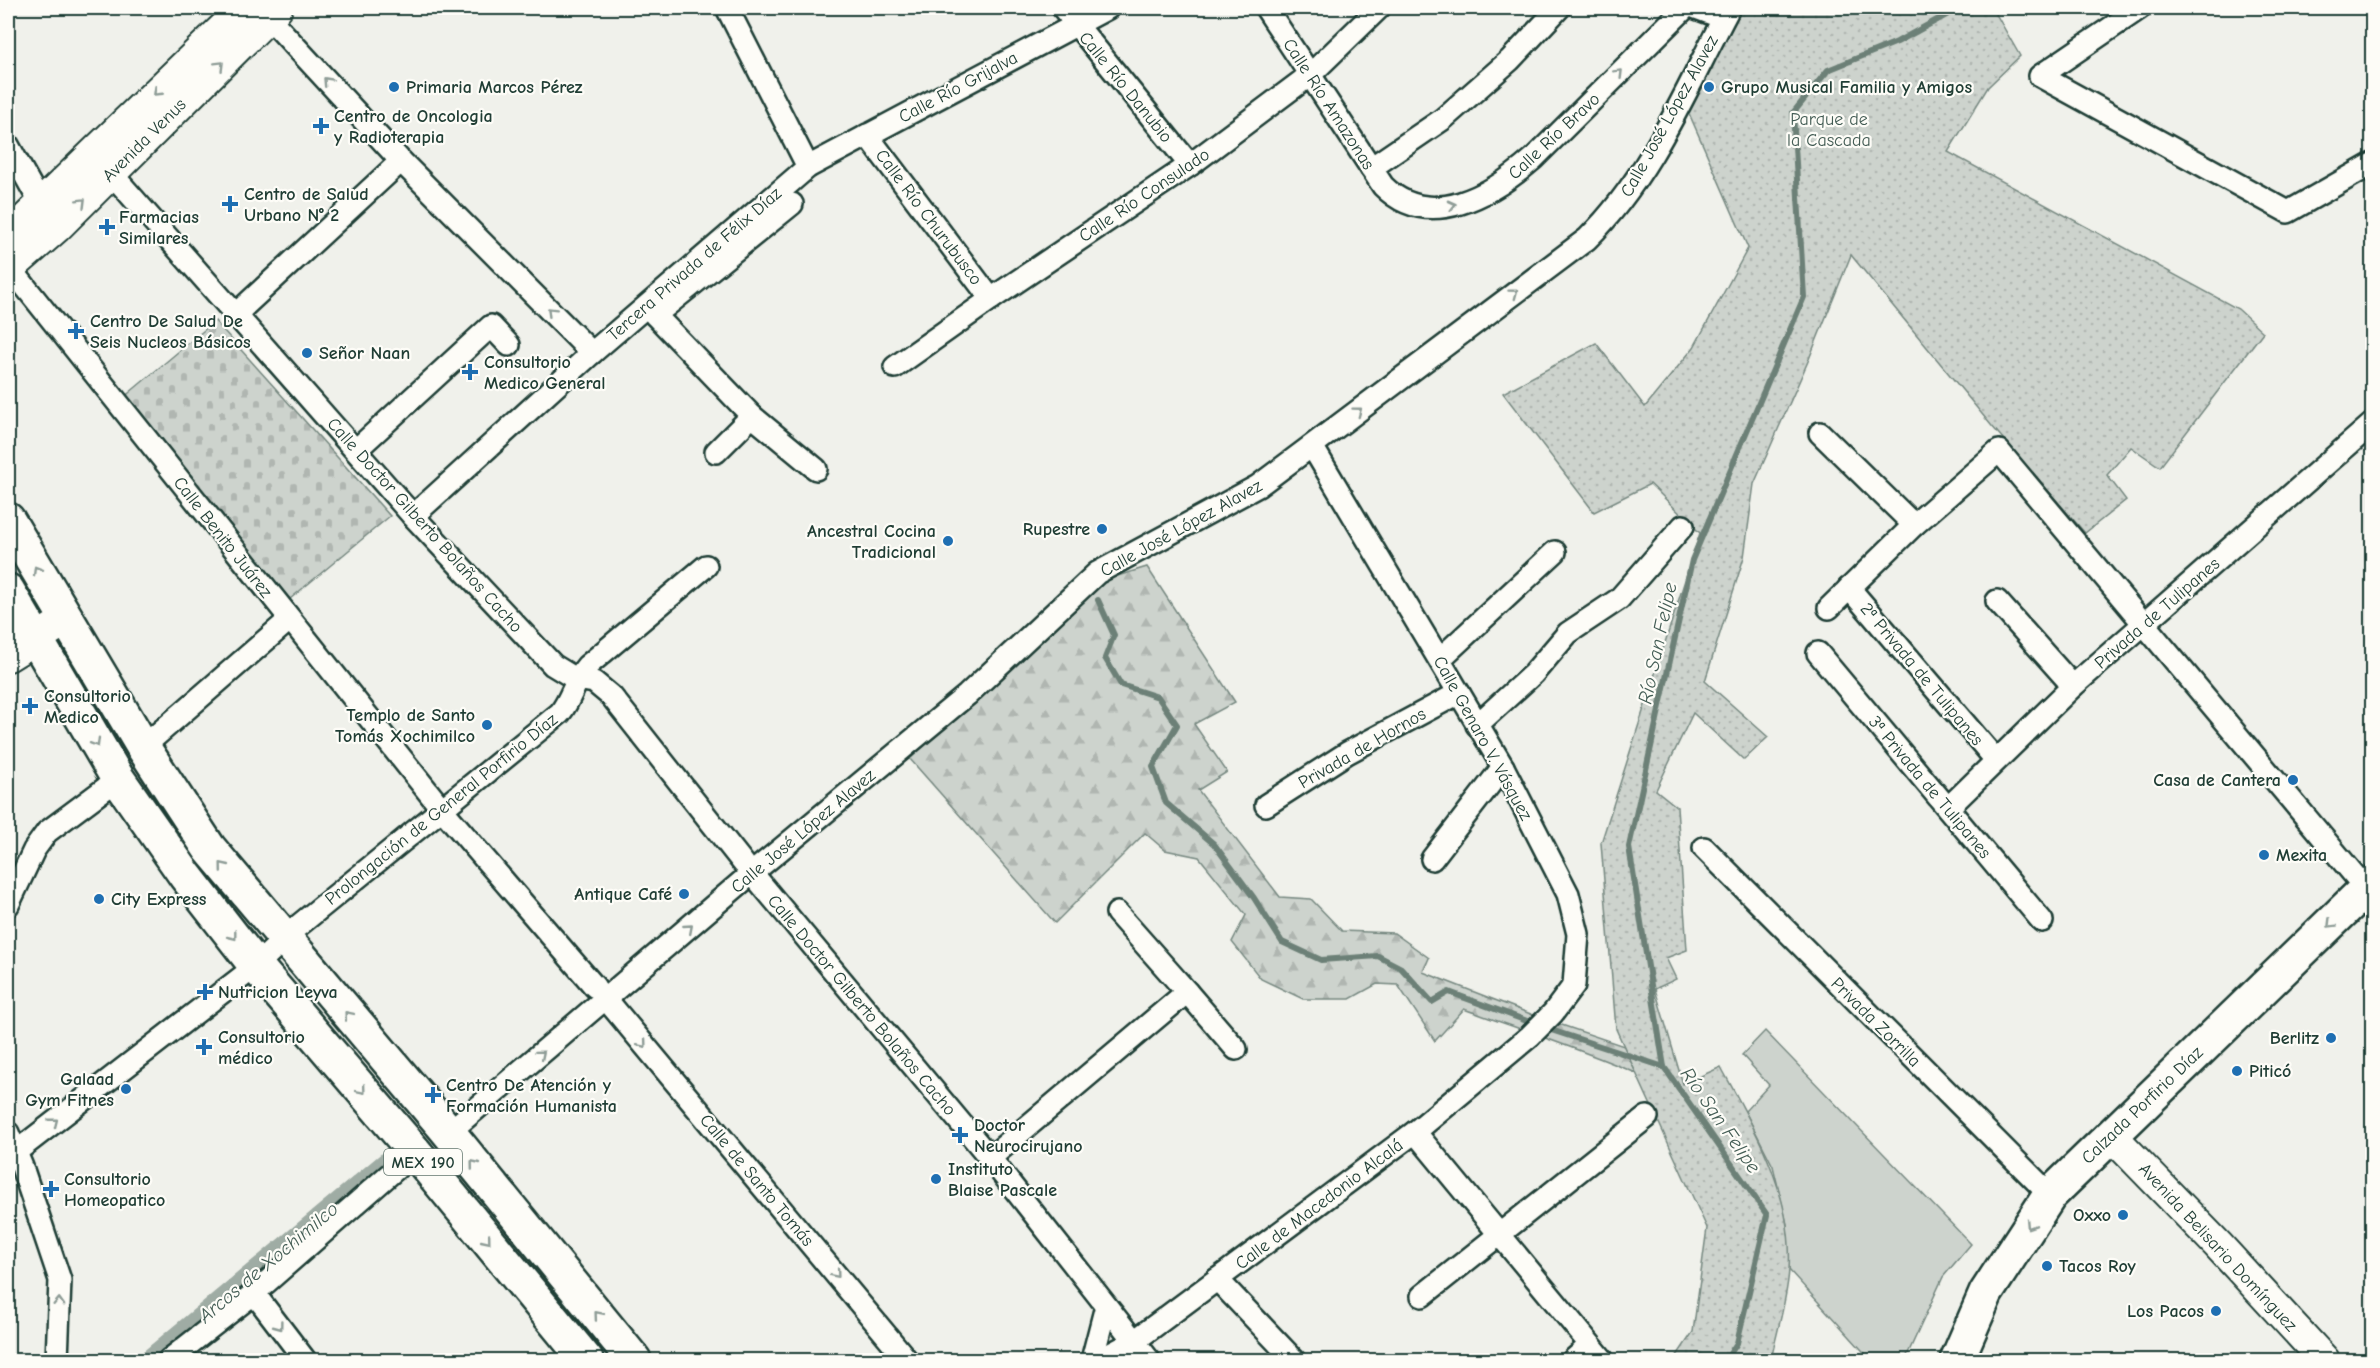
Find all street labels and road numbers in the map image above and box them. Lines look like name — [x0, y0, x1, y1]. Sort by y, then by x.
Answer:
street label: Calle Río Danubio — [1074, 28, 1177, 147]
street label: Calle José López Alavez — [1616, 32, 1723, 201]
street label: Calle Río Amazonas — [1278, 35, 1379, 174]
street label: Calle Río Grijalva — [895, 47, 1021, 128]
street label: Calle Río Bravo — [1504, 89, 1604, 184]
street label: Avenida Venus — [98, 94, 191, 187]
street label: Calle Río Consulado — [1075, 144, 1214, 247]
street label: Calle Río Churubusco — [871, 145, 986, 289]
street label: Tercera Privada de Félix Díaz — [603, 183, 786, 346]
street label: Calle Doctor Gilberto Bolaños Cacho — [323, 414, 527, 637]
street label: Calle Benito Juárez — [169, 473, 277, 602]
street label: Calle José López Alavez — [1097, 475, 1266, 582]
street label: Privada de Tulipanes — [2090, 553, 2224, 673]
street label: 2ª Privada de Tulipanes — [1856, 599, 1988, 750]
street label: Calle Genaro V. Vásquez — [1429, 652, 1537, 824]
street label: Privada de Hornos — [1295, 703, 1430, 793]
street label: Prolongación de General Porfirio Díaz — [321, 709, 562, 910]
street label: 3ª Privada de Tulipanes — [1864, 712, 1995, 863]
street label: Calle José López Alavez — [727, 765, 880, 898]
street label: Calle Doctor Gilberto Bolaños Cacho — [763, 891, 960, 1120]
street label: Privada Zorrilla — [1826, 973, 1925, 1072]
street label: Calzada Porfirio Díaz — [2077, 1042, 2207, 1169]
street label: Calle de Santo Tomás — [695, 1110, 818, 1251]
street label: Calle de Macedonio Alcalá — [1231, 1135, 1407, 1274]
road number: MEX 190 — [384, 1149, 462, 1175]
street label: Avenida Belisario Domínguez — [2134, 1159, 2301, 1336]

